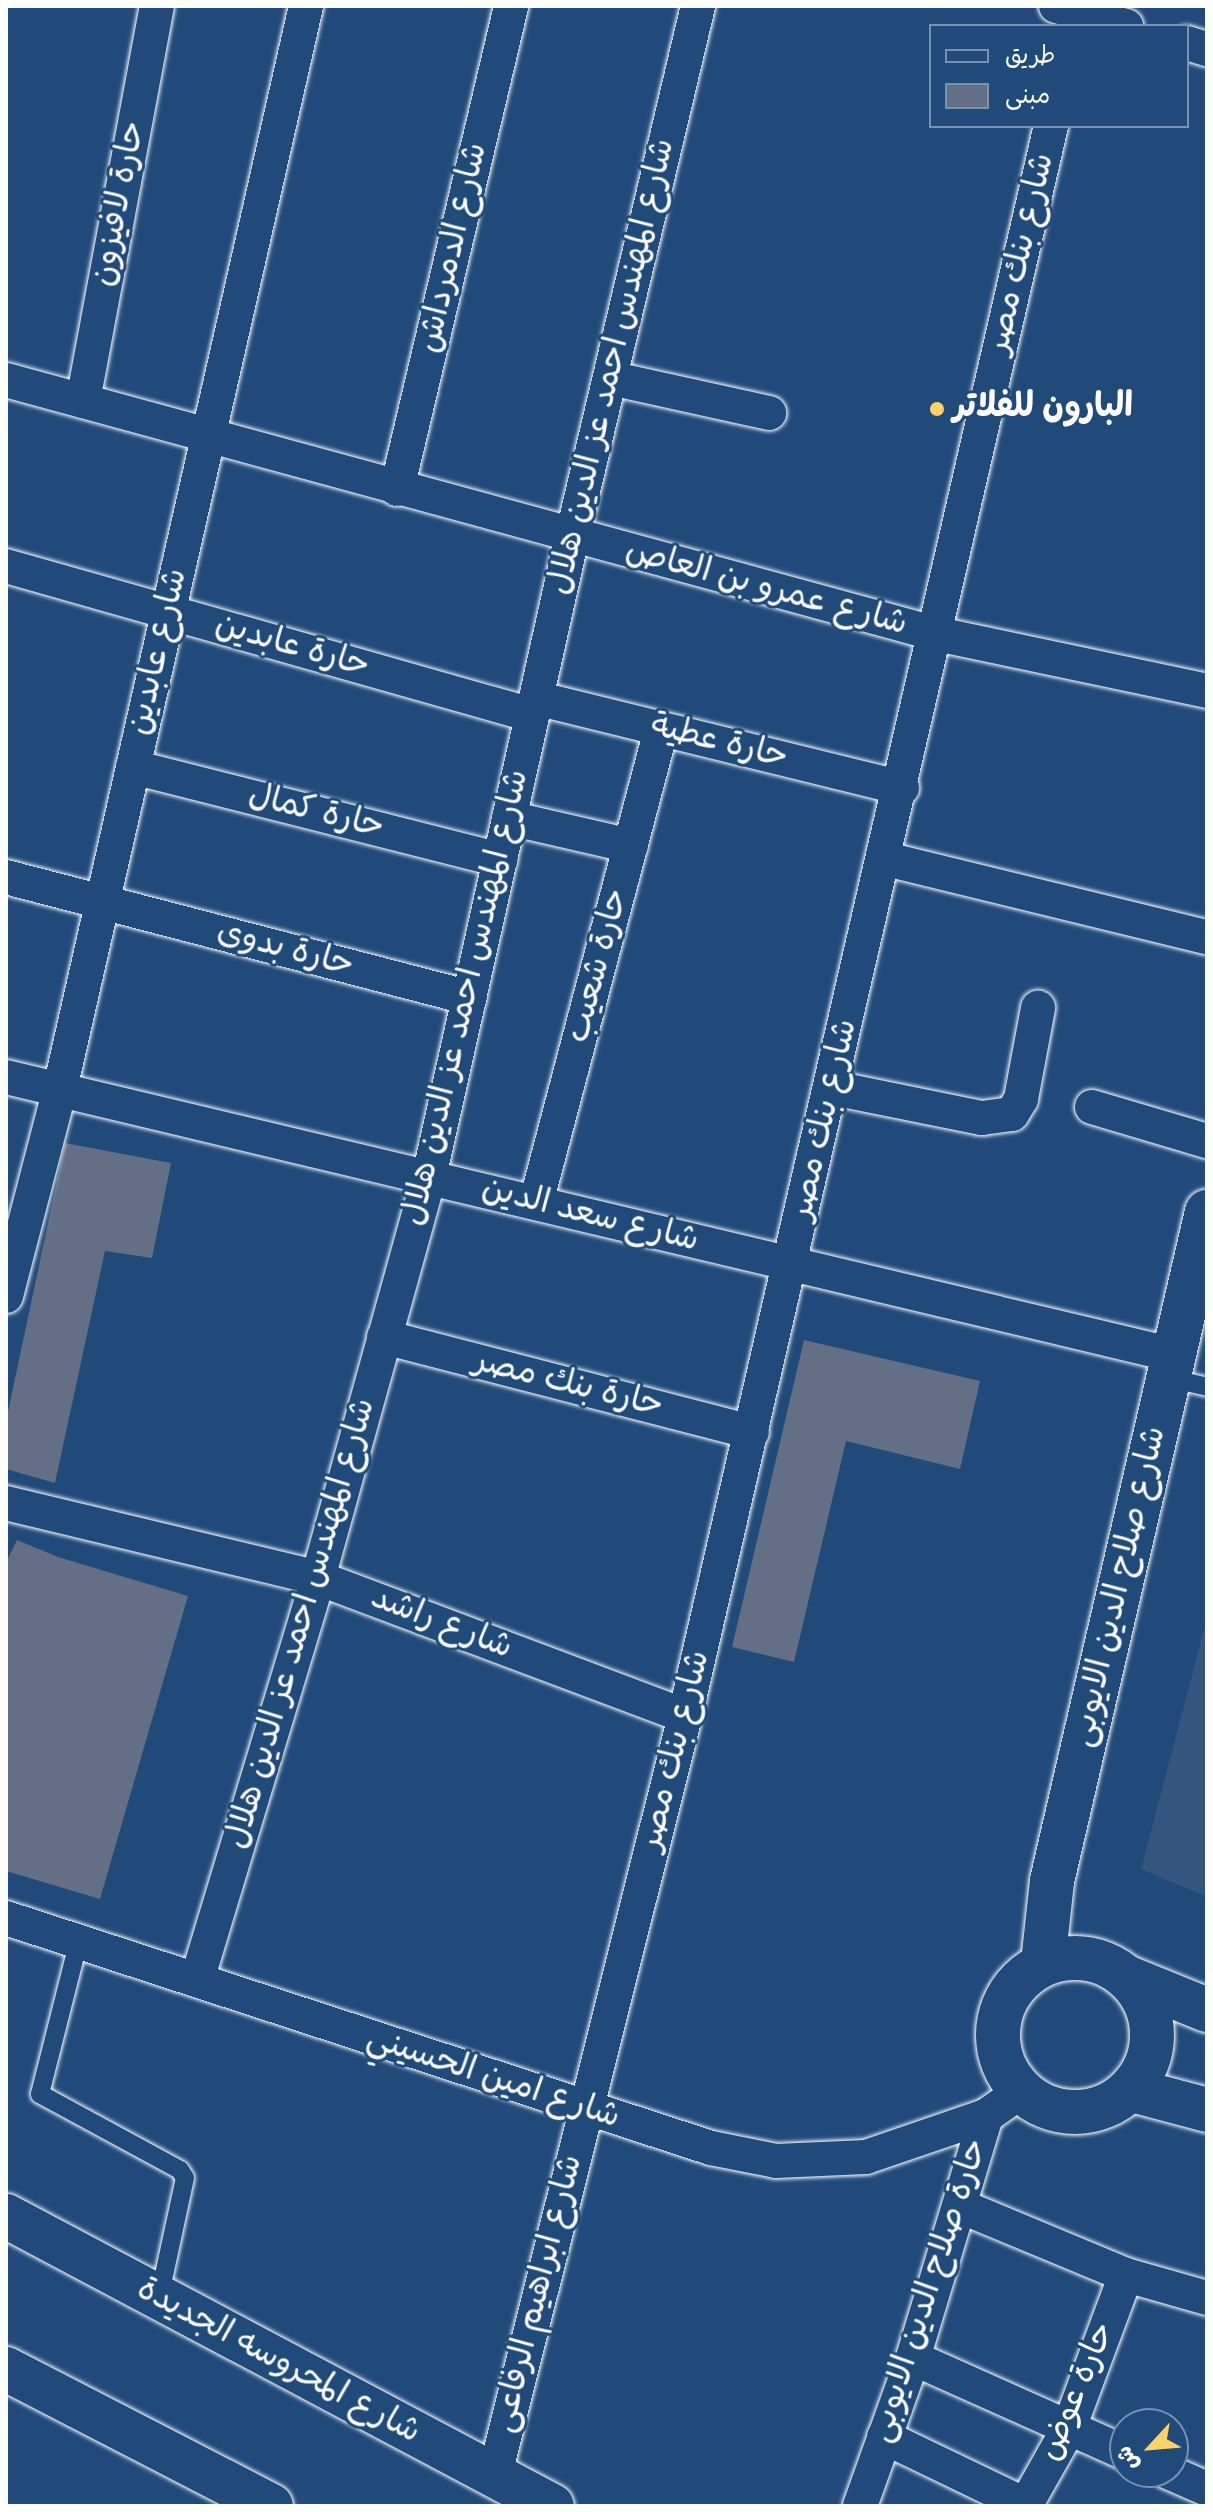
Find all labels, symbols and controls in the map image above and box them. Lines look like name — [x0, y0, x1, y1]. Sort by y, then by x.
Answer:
legend — [929, 24, 1189, 128]
text: طريق — [1005, 40, 1055, 75]
text: مبنى — [1005, 80, 1050, 115]
street label: حارة لافيزون — [84, 118, 156, 290]
street label: شارع المهندس احمد عز الدين هلال — [541, 135, 685, 599]
street label: شارع الدمرداش — [410, 139, 498, 357]
street label: شارع بنك مصر — [979, 150, 1065, 358]
place label: البارون للفلاتر — [953, 389, 1133, 429]
marker: البارون للفلاتر — [928, 400, 946, 418]
street label: شارع عمرو بن العاص — [621, 532, 911, 646]
street label: شارع عابدين — [120, 565, 198, 739]
street label: حارة عابدين — [210, 606, 374, 688]
street label: حارة عطية — [646, 706, 792, 780]
street label: شارع المهندس احمد عز الدين هلال — [395, 766, 539, 1230]
street label: حارة كمال — [244, 776, 388, 850]
street label: حارة شعيب — [559, 884, 639, 1048]
street label: حارة بدوى — [212, 912, 358, 988]
street label: شارع بنك مصر — [782, 1016, 868, 1224]
street label: شارع سعد الدين — [477, 1169, 703, 1263]
street label: حارة بنك مصر — [469, 1342, 667, 1428]
street label: شارع المهندس احمد عز الدين هلال — [218, 1394, 386, 1854]
street label: شارع صلاح الدين الايوبى — [1063, 1423, 1177, 1751]
street label: شارع راشد — [365, 1578, 517, 1670]
street label: شارع بنك مصر — [631, 1647, 721, 1855]
street label: شارع امين الحسيني — [361, 2019, 625, 2139]
street label: حارة صلاح الدين الايوبى — [862, 2134, 998, 2448]
street label: شارع ابراهيم الرفاعى — [485, 2151, 593, 2437]
street label: شارع المحروسه الجديدة — [129, 2270, 427, 2454]
street label: حارة عوض — [1031, 2316, 1125, 2468]
north arrow — [1109, 2408, 1189, 2488]
text: ش — [1110, 2440, 1149, 2476]

